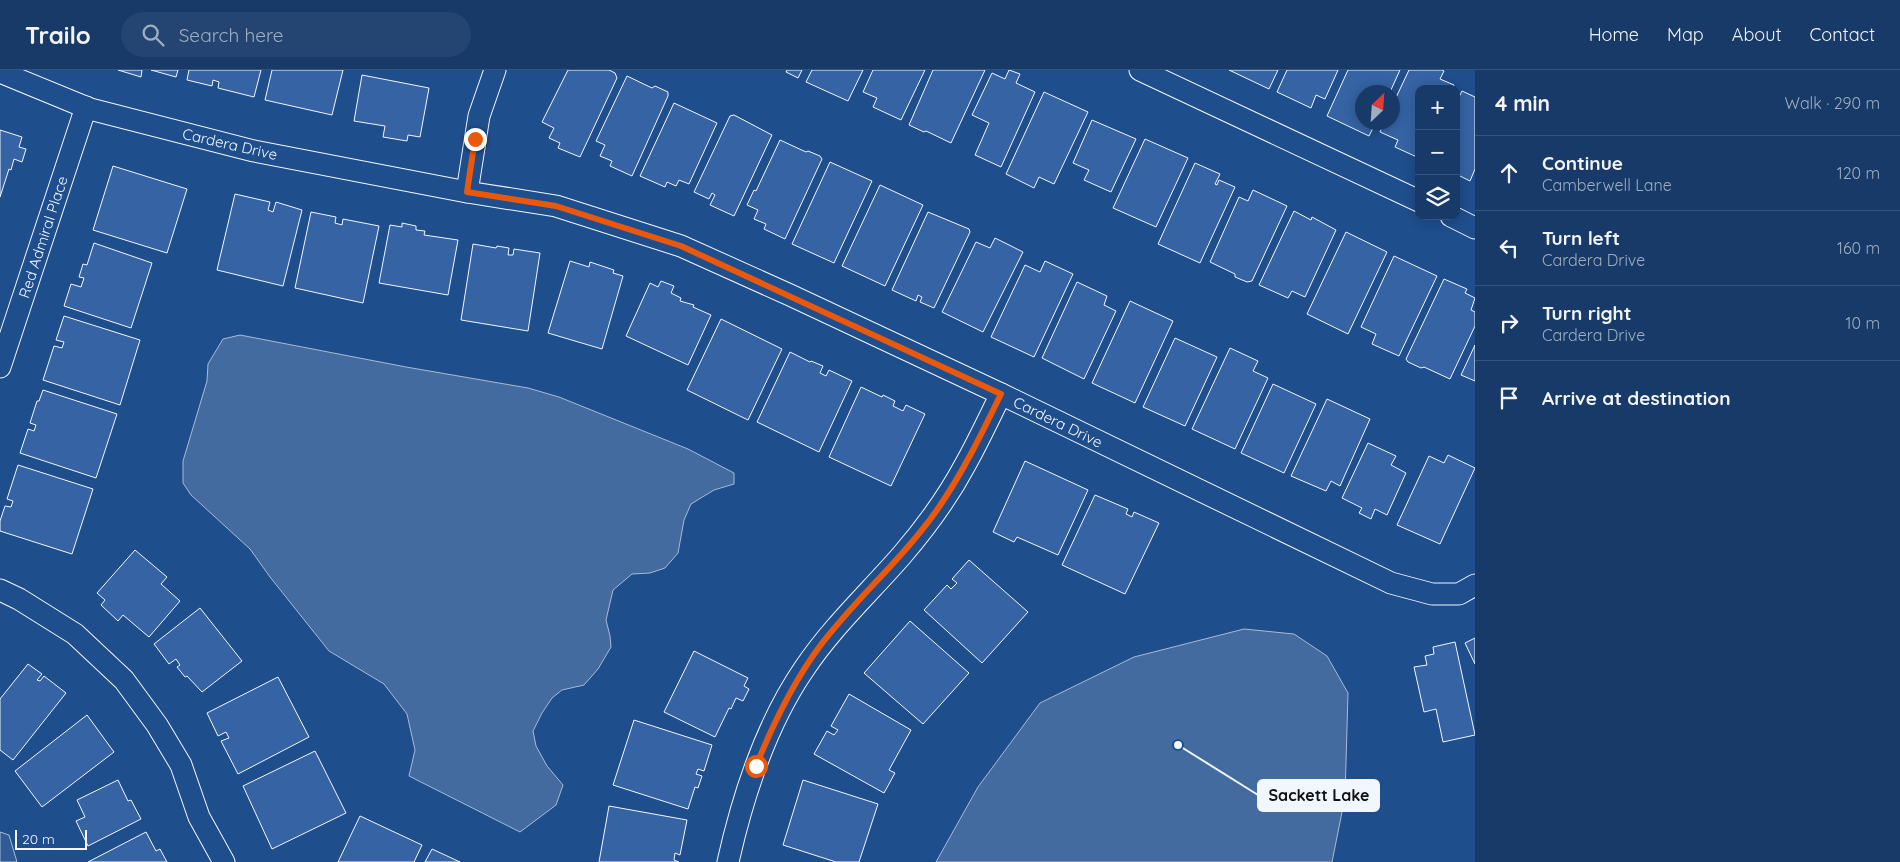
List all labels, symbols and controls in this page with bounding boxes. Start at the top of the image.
search box [121,12,471,57]
text: Trailo [25,20,91,50]
icon: search [139,21,167,49]
text: Search here [179,23,284,47]
text: Home [1589,23,1639,46]
text: Map [1667,23,1704,46]
text: About [1732,23,1782,46]
text: Contact [1810,23,1875,46]
north arrow [1355,85,1400,130]
map controls [1415,85,1460,220]
button: + [1415,85,1460,130]
text: 4 min [1495,90,1550,116]
text: Walk · 290 m [1785,93,1880,113]
street label: Cardera Drive [181,124,279,164]
route end [464,128,487,151]
button: − [1415,130,1460,175]
text: Continue [1542,151,1623,175]
icon: ahead [1495,159,1523,187]
text: 120 m [1837,163,1880,183]
street label: Red Admiral Place [14,174,72,300]
button: layers [1415,175,1460,220]
text: Camberwell Lane [1542,175,1672,195]
text: Turn left [1542,226,1620,250]
icon: left [1495,234,1523,262]
text: 160 m [1837,238,1880,258]
text: Cardera Drive [1542,250,1645,270]
text: Turn right [1542,301,1631,325]
icon: right [1495,309,1523,337]
text: 10 m [1846,313,1880,333]
text: Cardera Drive [1542,325,1645,345]
icon: arrive [1495,384,1523,412]
text: Arrive at destination [1542,386,1731,410]
street label: Cardera Drive [1010,392,1106,452]
route start [745,755,768,778]
callout: Sackett Lake [1258,780,1379,811]
text: Sackett Lake [1269,785,1369,805]
scale bar [15,827,88,850]
text: 20 m [22,830,55,848]

